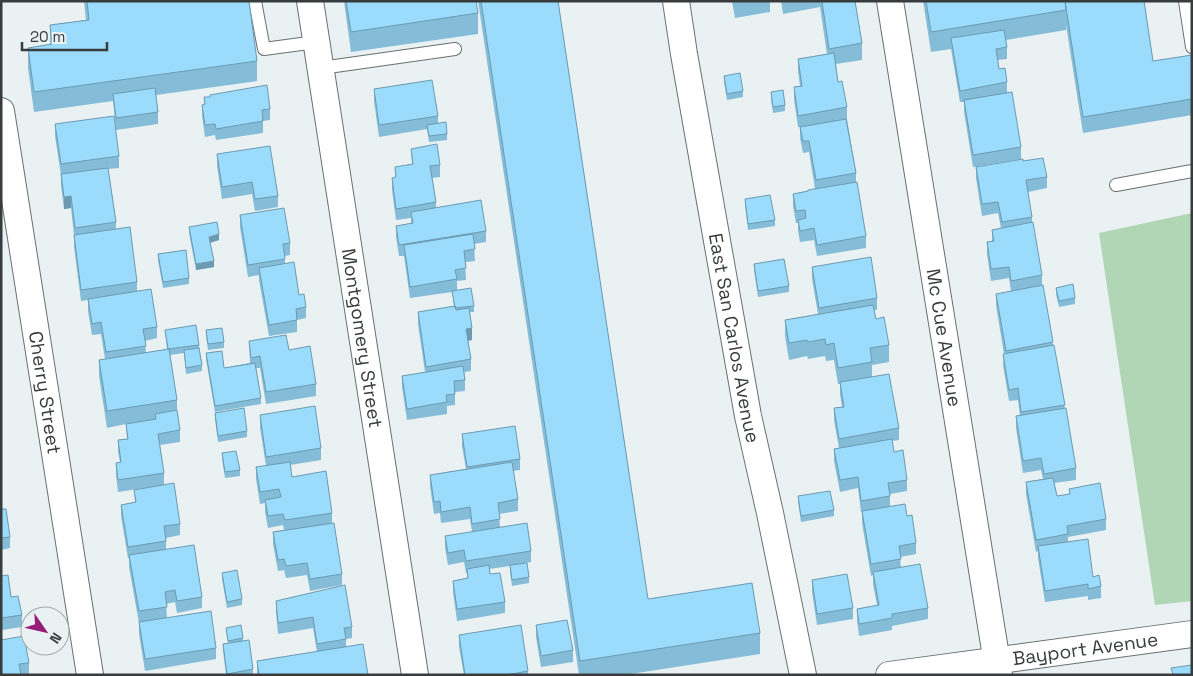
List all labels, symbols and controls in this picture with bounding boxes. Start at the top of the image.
scale bar [22,20,108,52]
text: 20 m [30,27,65,46]
street label: East San Carlos Avenue [703,231,766,445]
street label: Montgomery Street [336,246,389,429]
street label: Mc Cue Avenue [921,267,968,409]
street label: Cherry Street [23,329,67,456]
north arrow [20,606,70,656]
street label: Bayport Avenue [1011,626,1160,671]
text: N [46,629,66,647]

